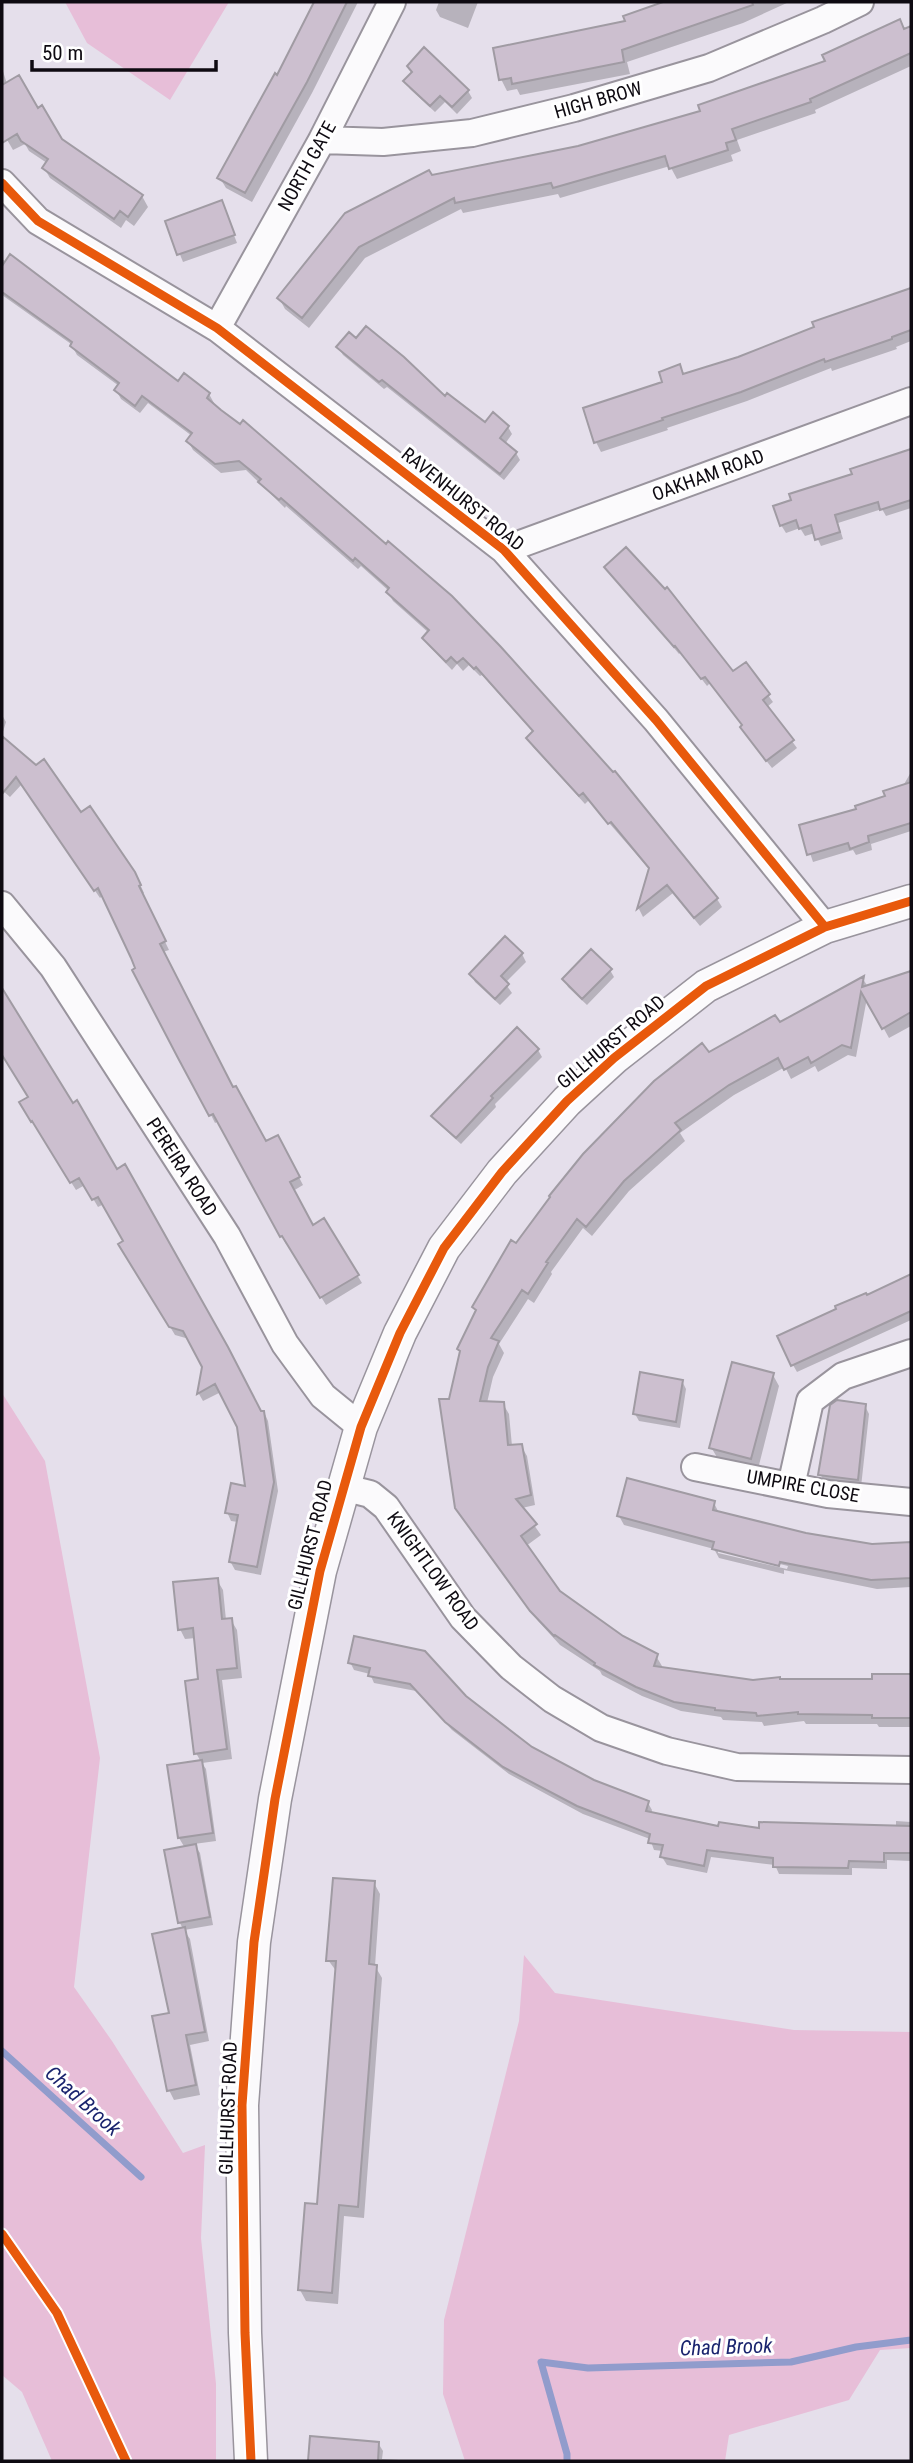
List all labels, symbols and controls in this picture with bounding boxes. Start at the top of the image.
scale bar [32,28,215,72]
text: 50 m [42,41,83,65]
street label: HIGH BROW [551,77,645,123]
street label: NORTH GATE [273,117,341,215]
street label: RAVENHURST ROAD [397,442,529,556]
street label: OAKHAM ROAD [649,444,767,506]
street label: GILLHURST ROAD [552,990,670,1094]
street label: PEREIRA ROAD [142,1113,222,1221]
street label: UMPIRE CLOSE [745,1465,861,1507]
street label: GILLHURST ROAD [283,1477,337,1613]
street label: KNIGHTLOW ROAD [382,1507,484,1635]
street label: GILLHURST ROAD [214,2041,242,2175]
water label: Chad Brook [40,2061,126,2142]
water label: Chad Brook [679,2333,774,2361]

